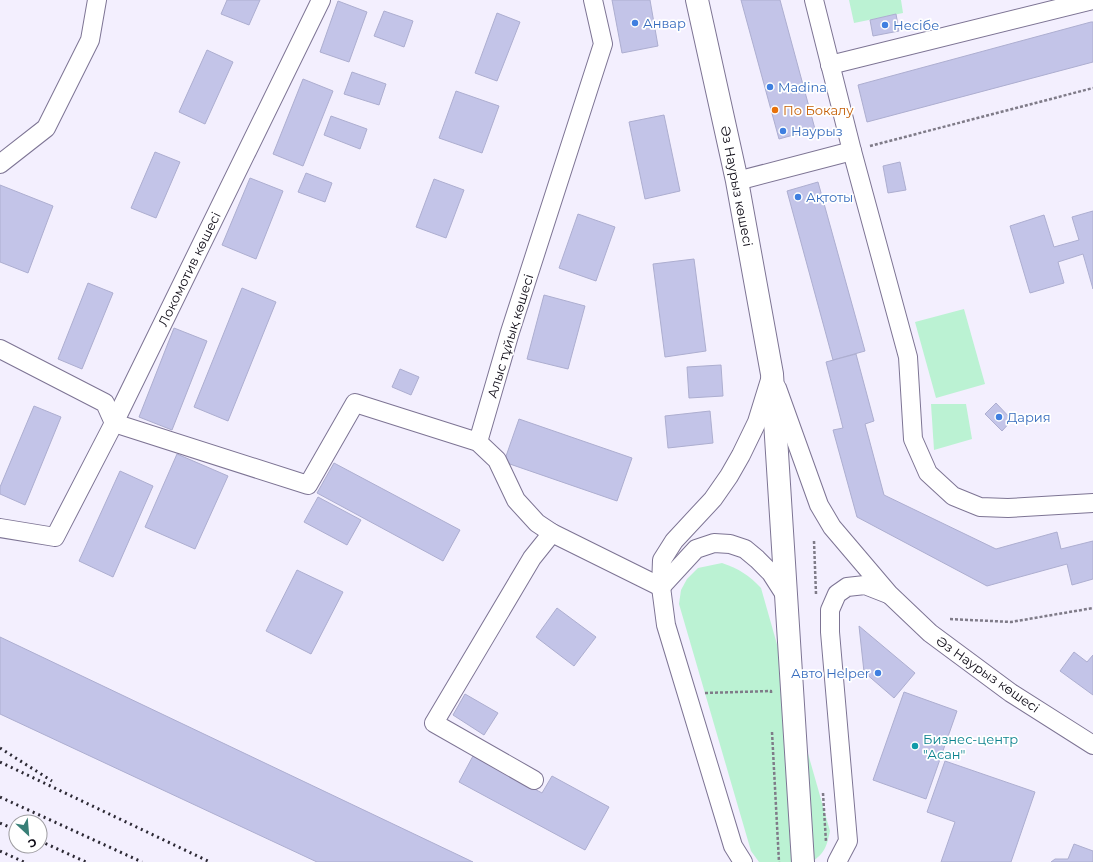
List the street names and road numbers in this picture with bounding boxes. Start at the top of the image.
street label: Әз Наурыз көшесі [717,124,757,248]
street label: Локомотив көшесі [154,209,224,329]
street label: Алыс тұйық көшесі [484,272,536,400]
street label: Әз Наурыз көшесі [933,632,1043,716]

